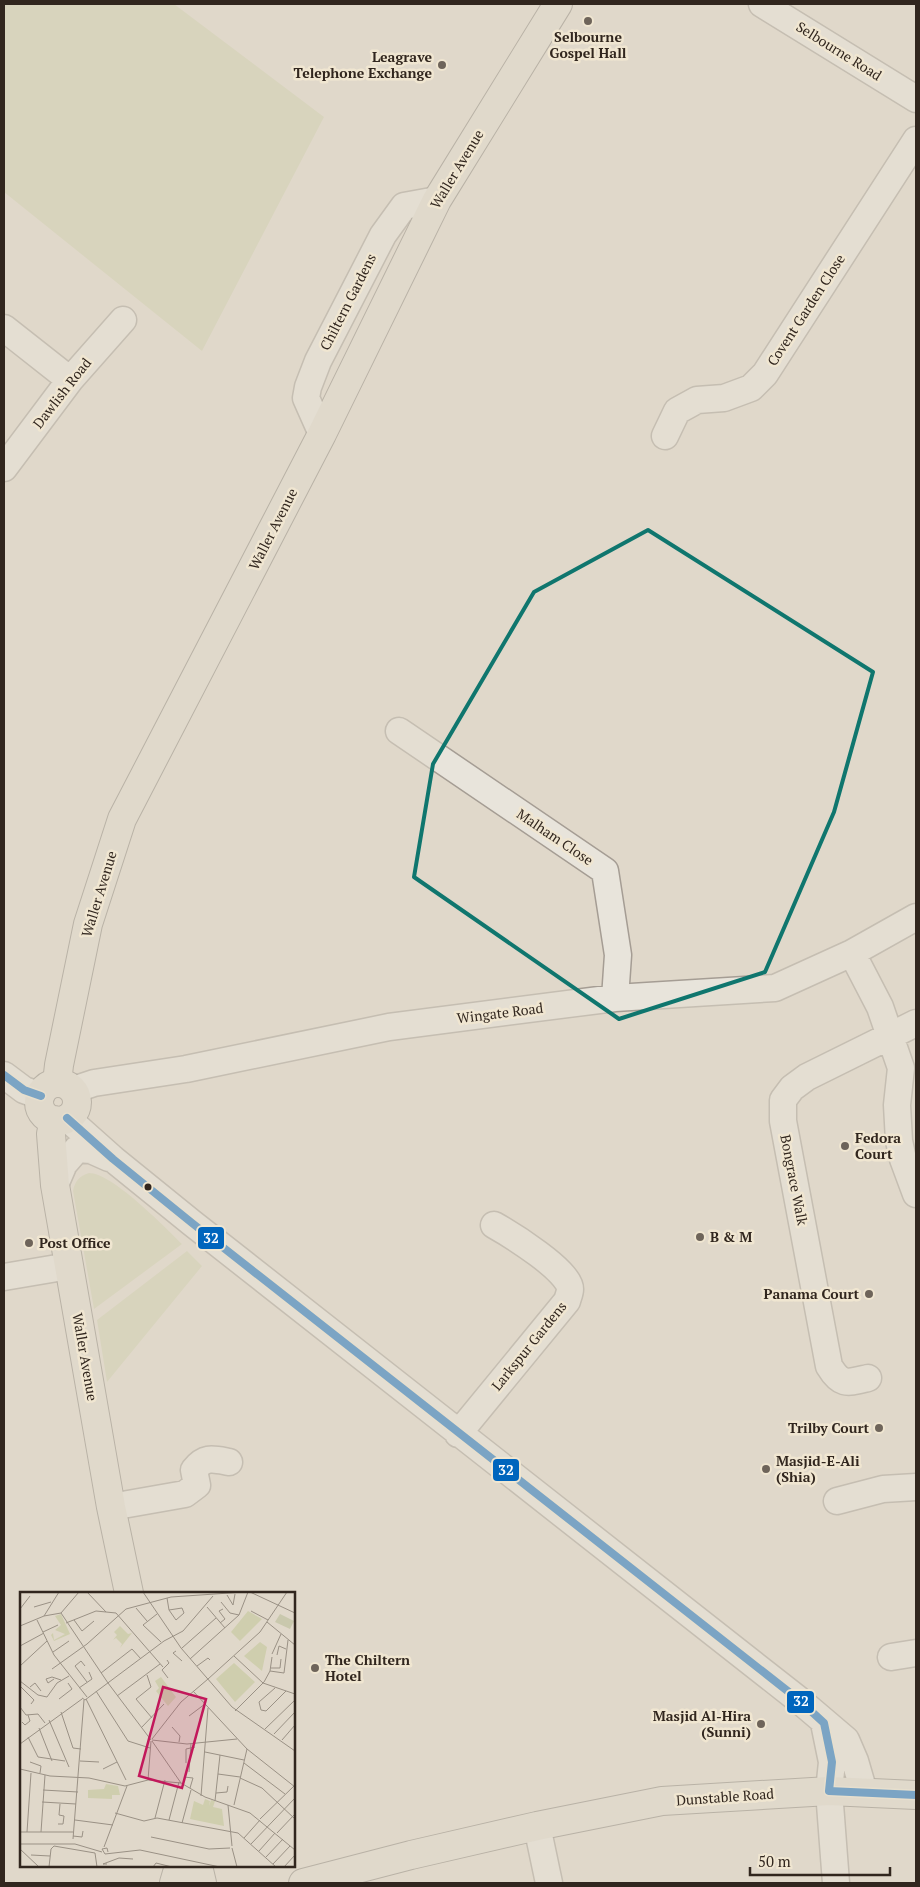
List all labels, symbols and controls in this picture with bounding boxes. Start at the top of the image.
marker: Selbourne Gospel Hall [582,15,594,27]
street label: Selbourne Road [793,17,886,85]
place label: Selbourne Gospel Hall [550,27,627,62]
place label: Leagrave Telephone Exchange [294,47,432,82]
marker: Leagrave Telephone Exchange [436,59,448,71]
street label: Waller Avenue [425,126,488,212]
street label: Chiltern Gardens [315,250,380,353]
street label: Covent Garden Close [762,250,849,369]
street label: Dawlish Road [28,353,95,432]
street label: Waller Avenue [244,485,301,573]
street label: Malham Close [513,804,597,869]
street label: Waller Avenue [76,848,121,939]
street label: Wingate Road [456,998,544,1027]
place label: Fedora Court [855,1128,901,1163]
street label: Bongrace Walk [776,1133,813,1228]
marker: Fedora Court [839,1140,851,1152]
unlabelled marker [143,1182,153,1192]
line badge: 32 [197,1226,225,1250]
place label: B & M [710,1227,752,1246]
text: 32 [203,1228,219,1247]
marker: B & M [694,1231,706,1243]
place label: Post Office [39,1233,111,1252]
marker: Post Office [23,1237,35,1249]
place label: Panama Court [764,1284,859,1303]
marker: Panama Court [863,1288,875,1300]
street label: Larkspur Gardens [487,1297,570,1394]
street label: Waller Avenue [68,1311,103,1402]
place label: Trilby Court [788,1418,869,1437]
marker: Trilby Court [873,1422,885,1434]
place label: Masjid-E-Ali (Shia) [776,1451,860,1486]
line badge: 32 [492,1458,520,1482]
text: 32 [498,1460,514,1479]
marker: Masjid-E-Ali (Shia) [760,1463,772,1475]
inset map [20,1592,295,1867]
place label: The Chiltern Hotel [325,1650,410,1685]
marker: The Chiltern Hotel [309,1662,321,1674]
line badge: 32 [786,1690,815,1714]
text: 32 [793,1691,809,1710]
place label: Masjid Al-Hira (Sunni) [653,1706,751,1741]
marker: Masjid Al-Hira (Sunni) [755,1718,767,1730]
street label: Dunstable Road [675,1784,775,1809]
scale bar [750,1844,890,1876]
text: 50 m [758,1851,791,1871]

